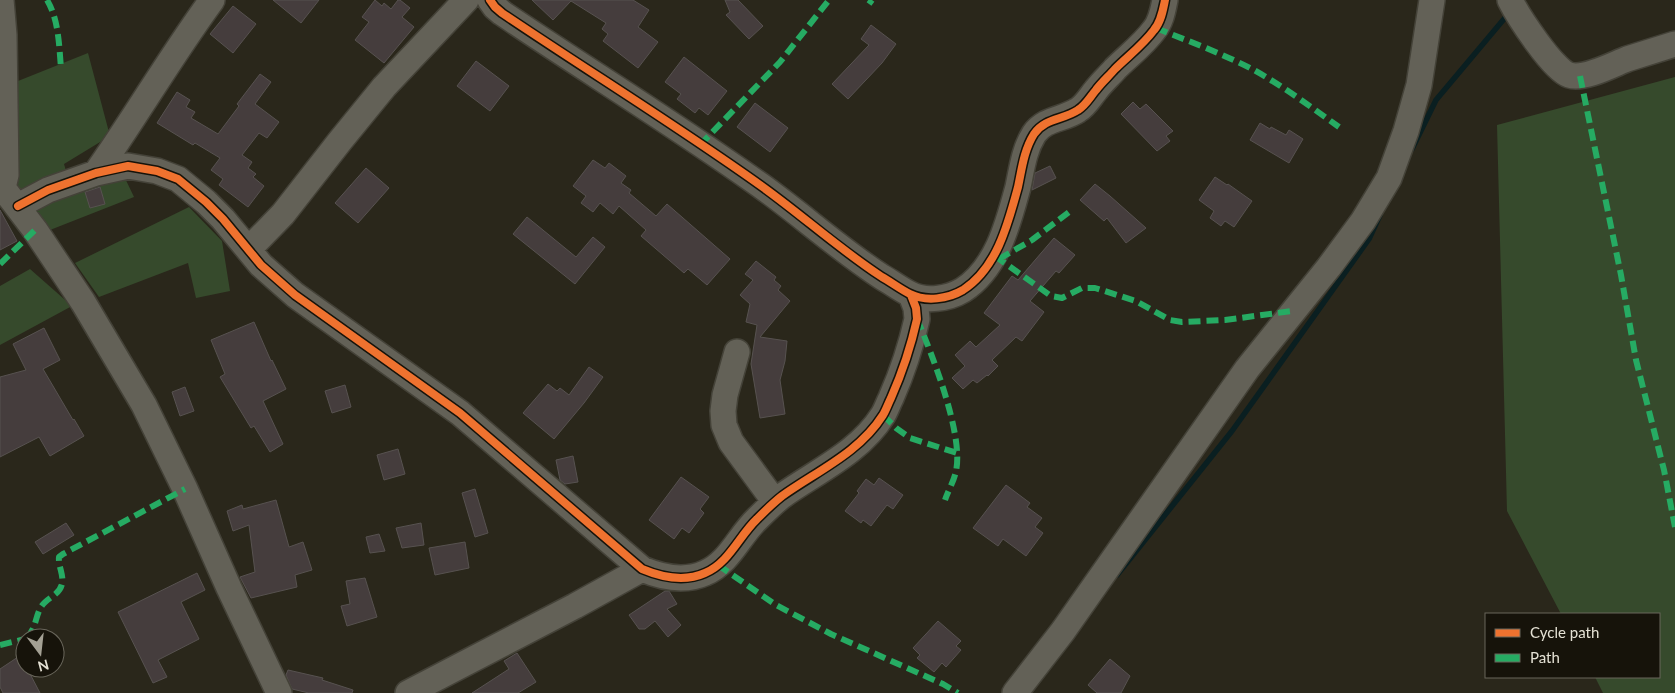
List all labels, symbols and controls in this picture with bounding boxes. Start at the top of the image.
legend [1485,613,1660,678]
text: Cycle path [1530,623,1599,641]
north arrow [15,628,65,678]
text: Path [1530,648,1560,666]
text: N [36,656,51,676]

